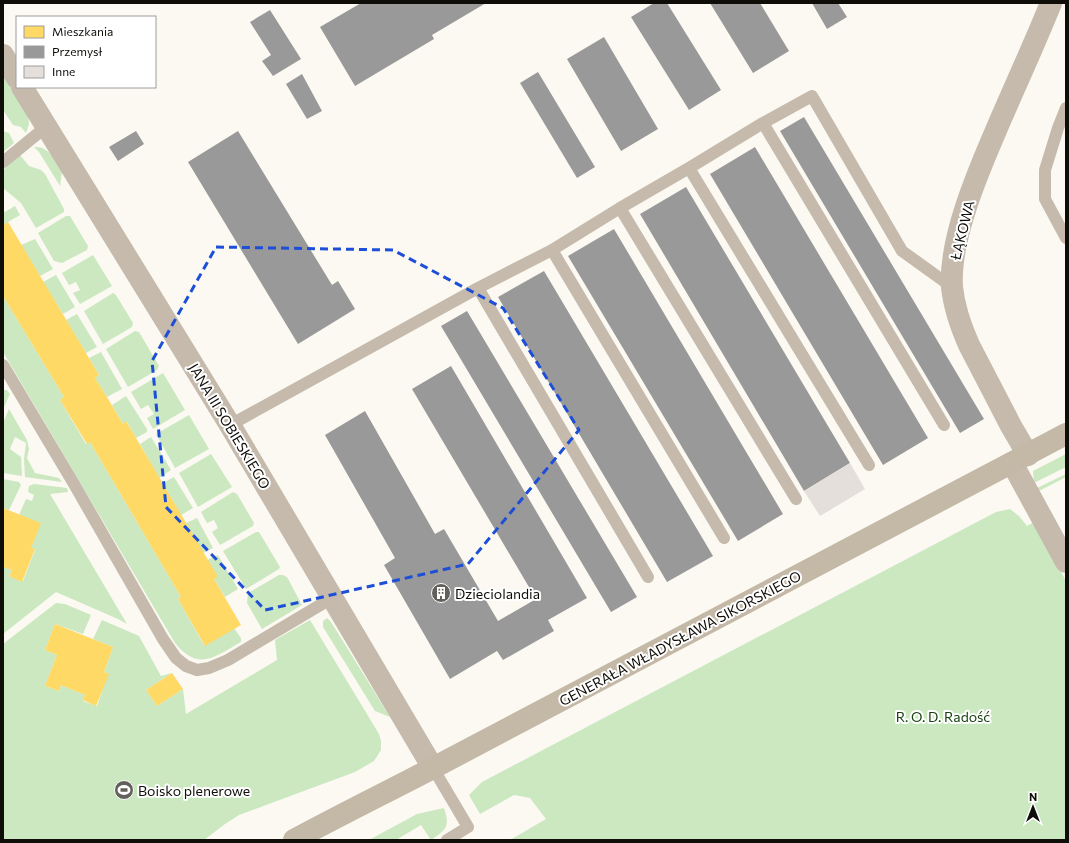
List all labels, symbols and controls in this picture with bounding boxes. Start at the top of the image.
legend [16,16,156,88]
text: Mieszkania [52,24,113,38]
text: Przemysł [52,44,103,58]
text: Inne [52,64,75,78]
street label: ŁĄKOWA [946,198,978,263]
street label: JANA III SOBIESKIEGO [186,360,274,492]
street label: GENERAŁA WŁADYSŁAWA SIKORSKIEGO [556,567,804,709]
building icon: Dzieciolandia [430,582,452,604]
place label: Dzieciolandia [455,585,540,602]
park label: R. O. D. Radość [896,708,990,725]
sports icon: Boisko plenerowe [113,779,135,801]
place label: Boisko plenerowe [138,782,250,799]
north arrow [1013,787,1053,827]
text: N [1029,790,1037,803]

